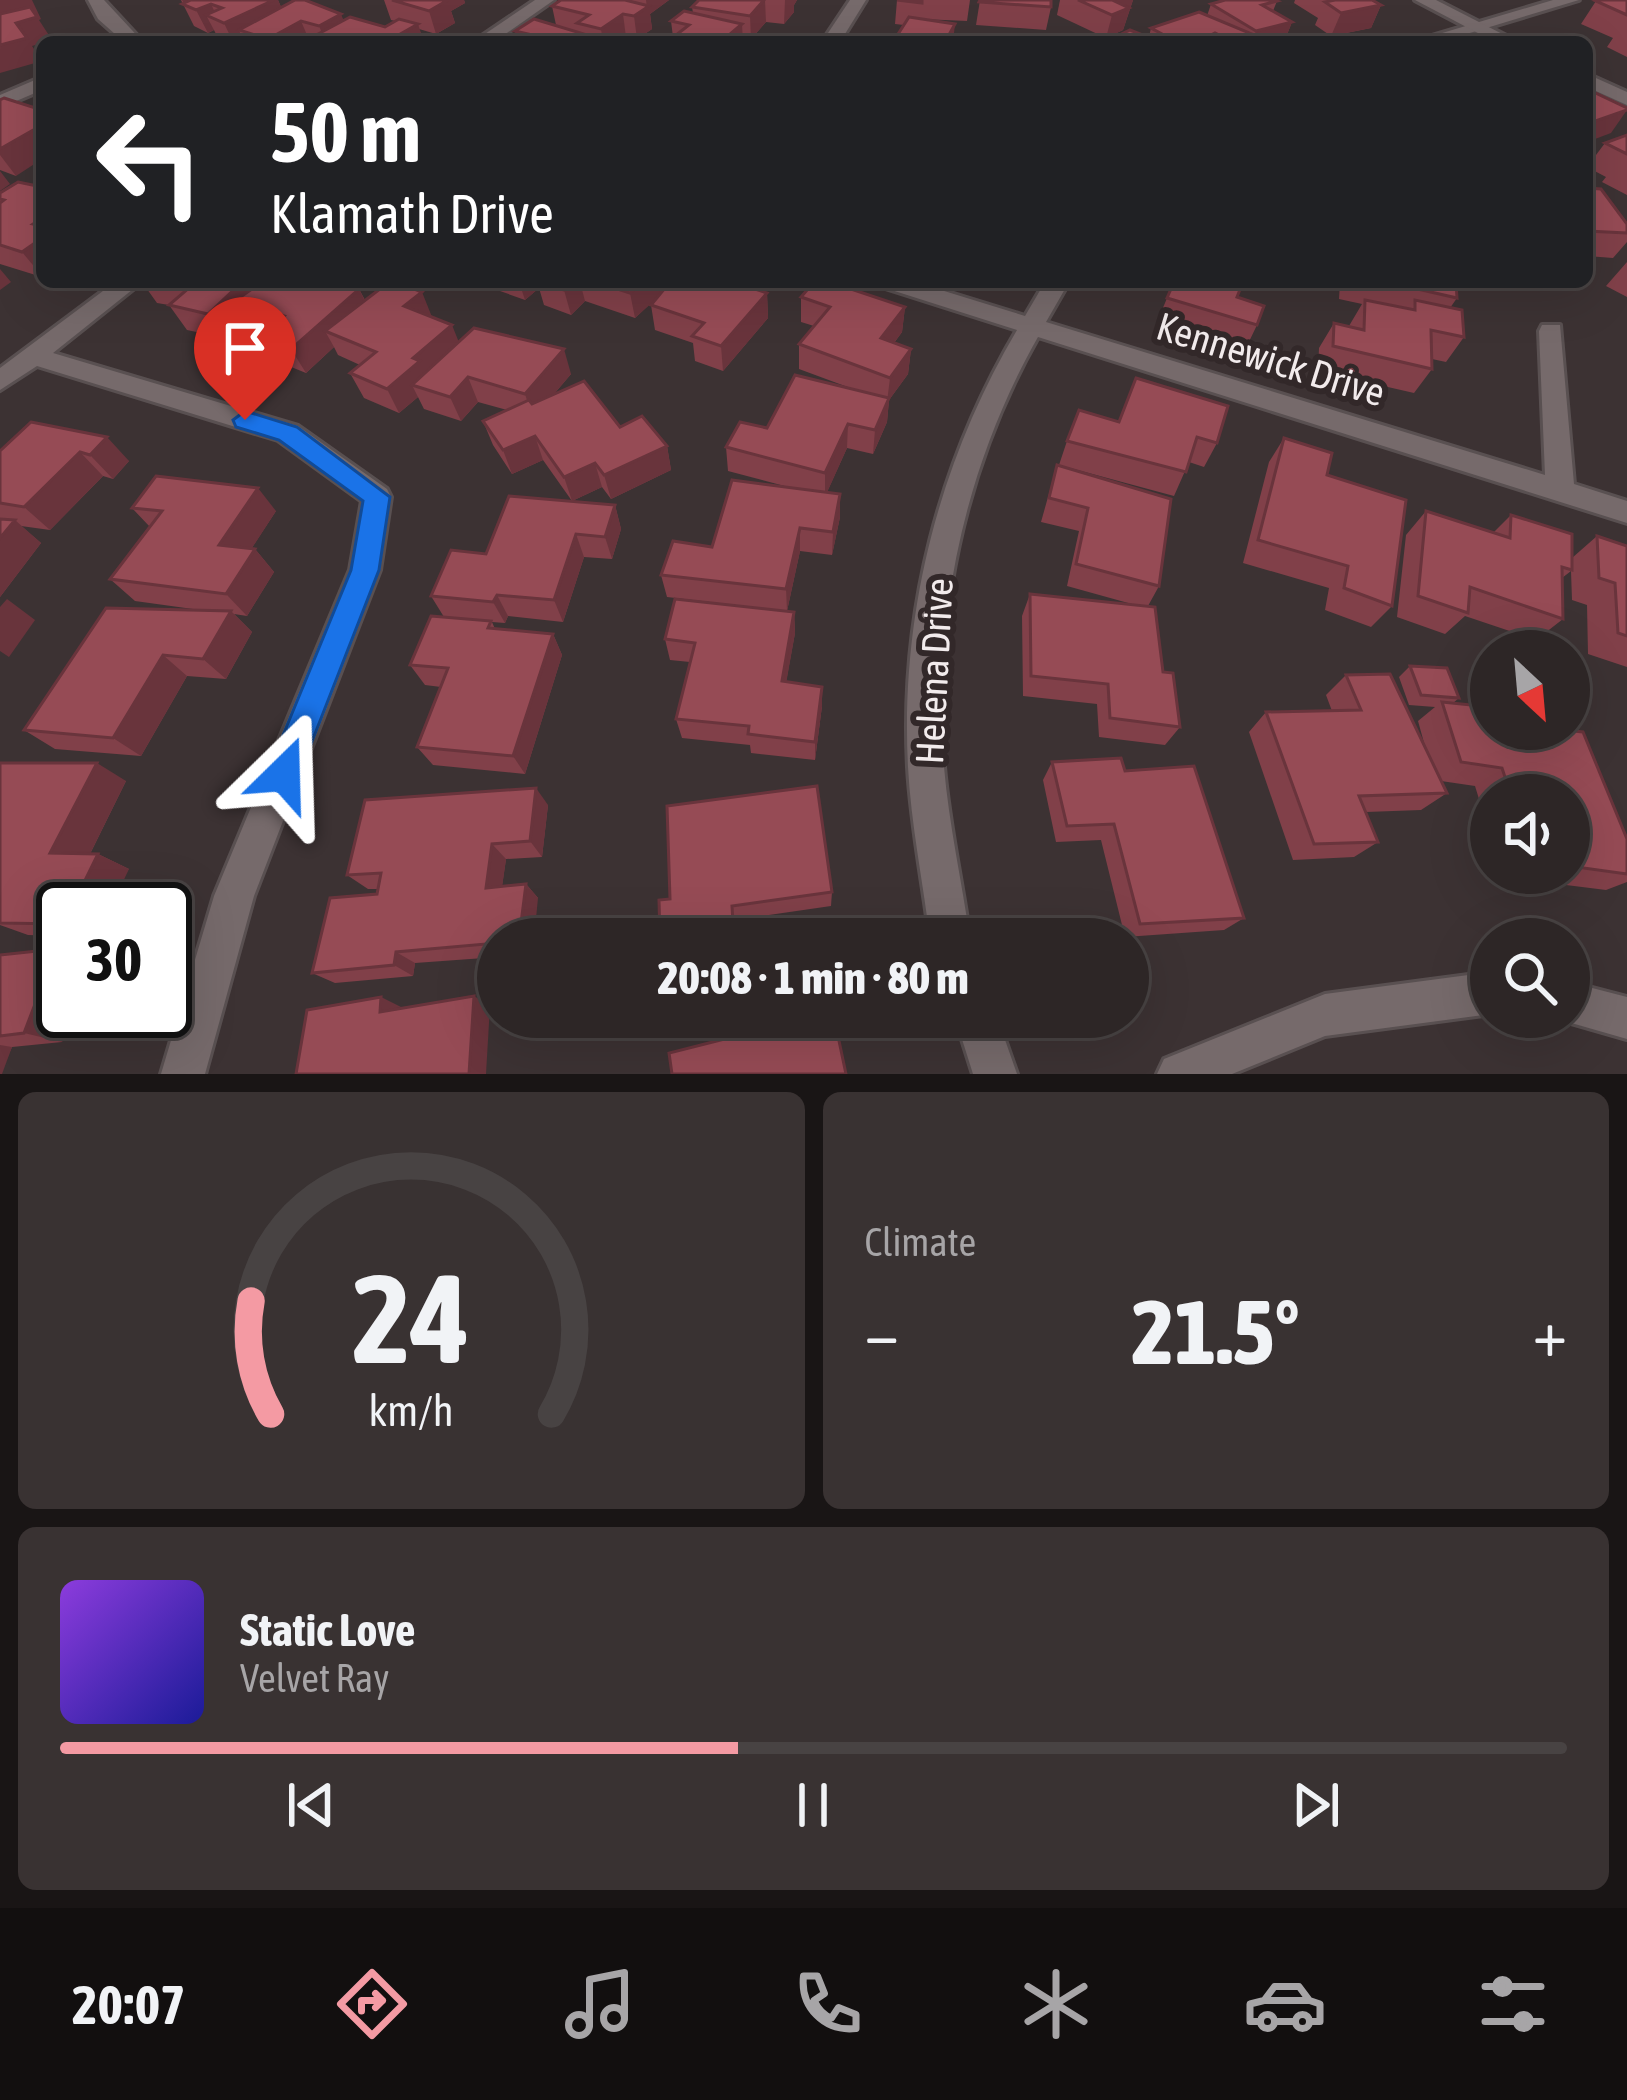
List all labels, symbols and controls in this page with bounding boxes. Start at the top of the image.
icon: left [72,84,228,240]
text: 50 m [270,84,421,180]
text: Klamath Drive [270,183,554,244]
pin [194,297,296,420]
street label: Kennewick Drive [1152,303,1390,415]
icon: arrive [212,315,278,381]
street label: Helena Drive [907,577,961,765]
north arrow [1470,630,1590,750]
map controls [1470,630,1590,1038]
position arrow [221,711,347,837]
button: sound [1470,774,1590,894]
speed limit sign: 30 [36,882,192,1038]
button: search [1470,918,1590,1038]
text: 20:08 · 1 min · 80 m [657,952,969,1004]
text: Climate [865,1220,976,1264]
text: 24 [353,1246,470,1389]
text: 21.5° [1132,1280,1300,1383]
text: − [865,1294,899,1370]
text: + [1533,1294,1567,1370]
text: km/h [369,1385,454,1434]
text: Static Love [240,1604,416,1656]
text: Velvet Ray [240,1656,389,1700]
icon: previous [278,1772,344,1838]
icon: pause [780,1772,846,1838]
icon: next [1283,1772,1349,1838]
icon: directions [330,1962,414,2046]
icon: music [558,1962,642,2046]
icon: phone [786,1962,870,2046]
icon: climate [1014,1962,1098,2046]
icon: car [1243,1962,1327,2046]
icon: filters [1471,1962,1555,2046]
text: 20:07 [72,1974,185,2035]

